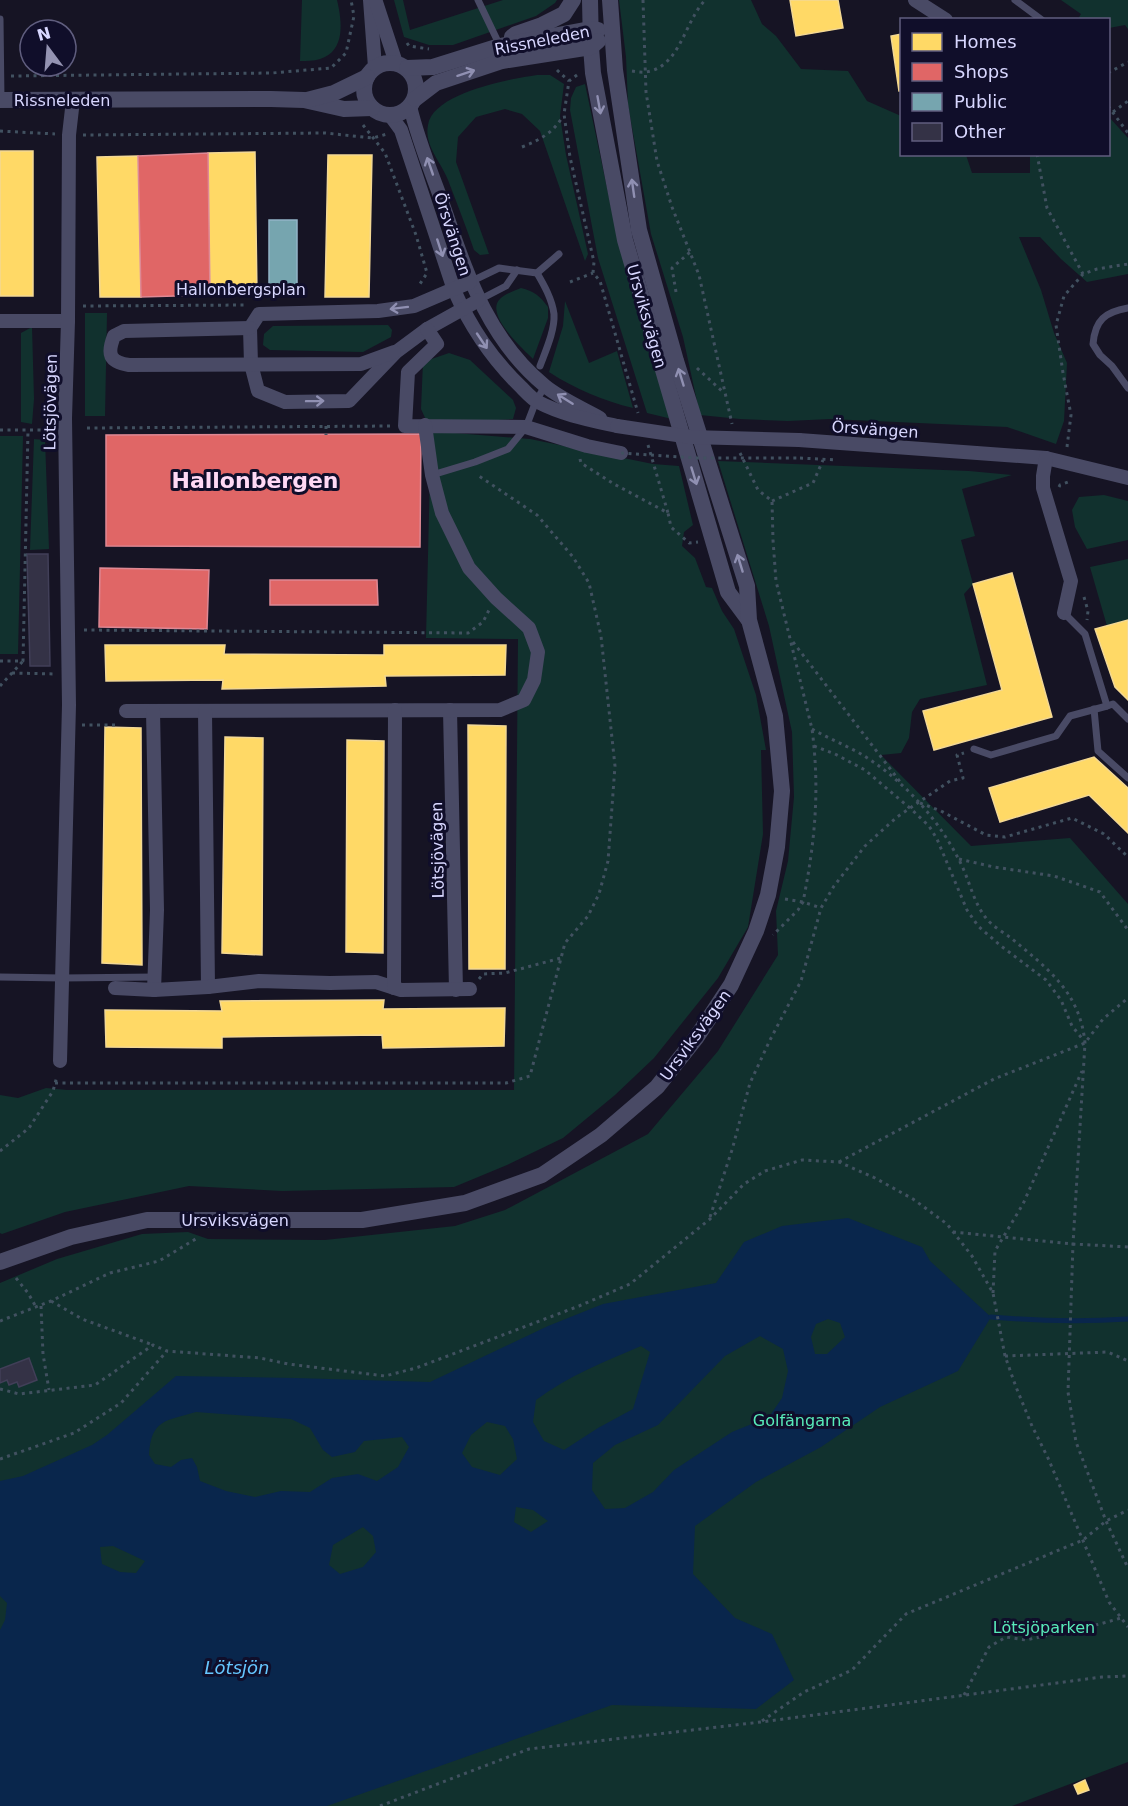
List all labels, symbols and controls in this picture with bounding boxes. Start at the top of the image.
north arrow [18,18,78,78]
legend [900,18,1110,156]
street label: Rissneleden [493,22,591,59]
text: N [35,23,53,45]
text: Homes [954,31,1017,52]
text: Shops [954,61,1009,82]
one-way arrow [456,67,475,78]
street label: Rissneleden [14,91,110,110]
text: Public [954,91,1007,112]
one-way arrow [594,94,605,114]
text: Other [954,121,1006,142]
one-way arrow [423,157,434,176]
one-way arrow [627,179,638,199]
street label: Örsvängen [430,190,475,278]
one-way arrow [435,238,446,257]
street label: Ursviksvägen [623,262,670,370]
street label: Hallonbergsplan [176,280,306,299]
one-way arrow [389,303,409,314]
one-way arrow [476,333,488,349]
street label: Lötsjövägen [40,354,61,451]
one-way arrow [675,368,686,387]
one-way arrow [557,392,574,405]
one-way arrow [304,396,324,407]
street label: Örsvängen [831,417,919,442]
one-way arrow [689,466,700,485]
district label: Hallonbergen [172,468,338,493]
one-way arrow [733,554,744,573]
street label: Lötsjövägen [427,801,448,898]
street label: Ursviksvägen [656,986,735,1084]
street label: Ursviksvägen [181,1211,289,1230]
park label: Golfängarna [753,1411,851,1430]
park label: Lötsjöparken [993,1618,1095,1637]
water label: Lötsjön [205,1657,269,1678]

